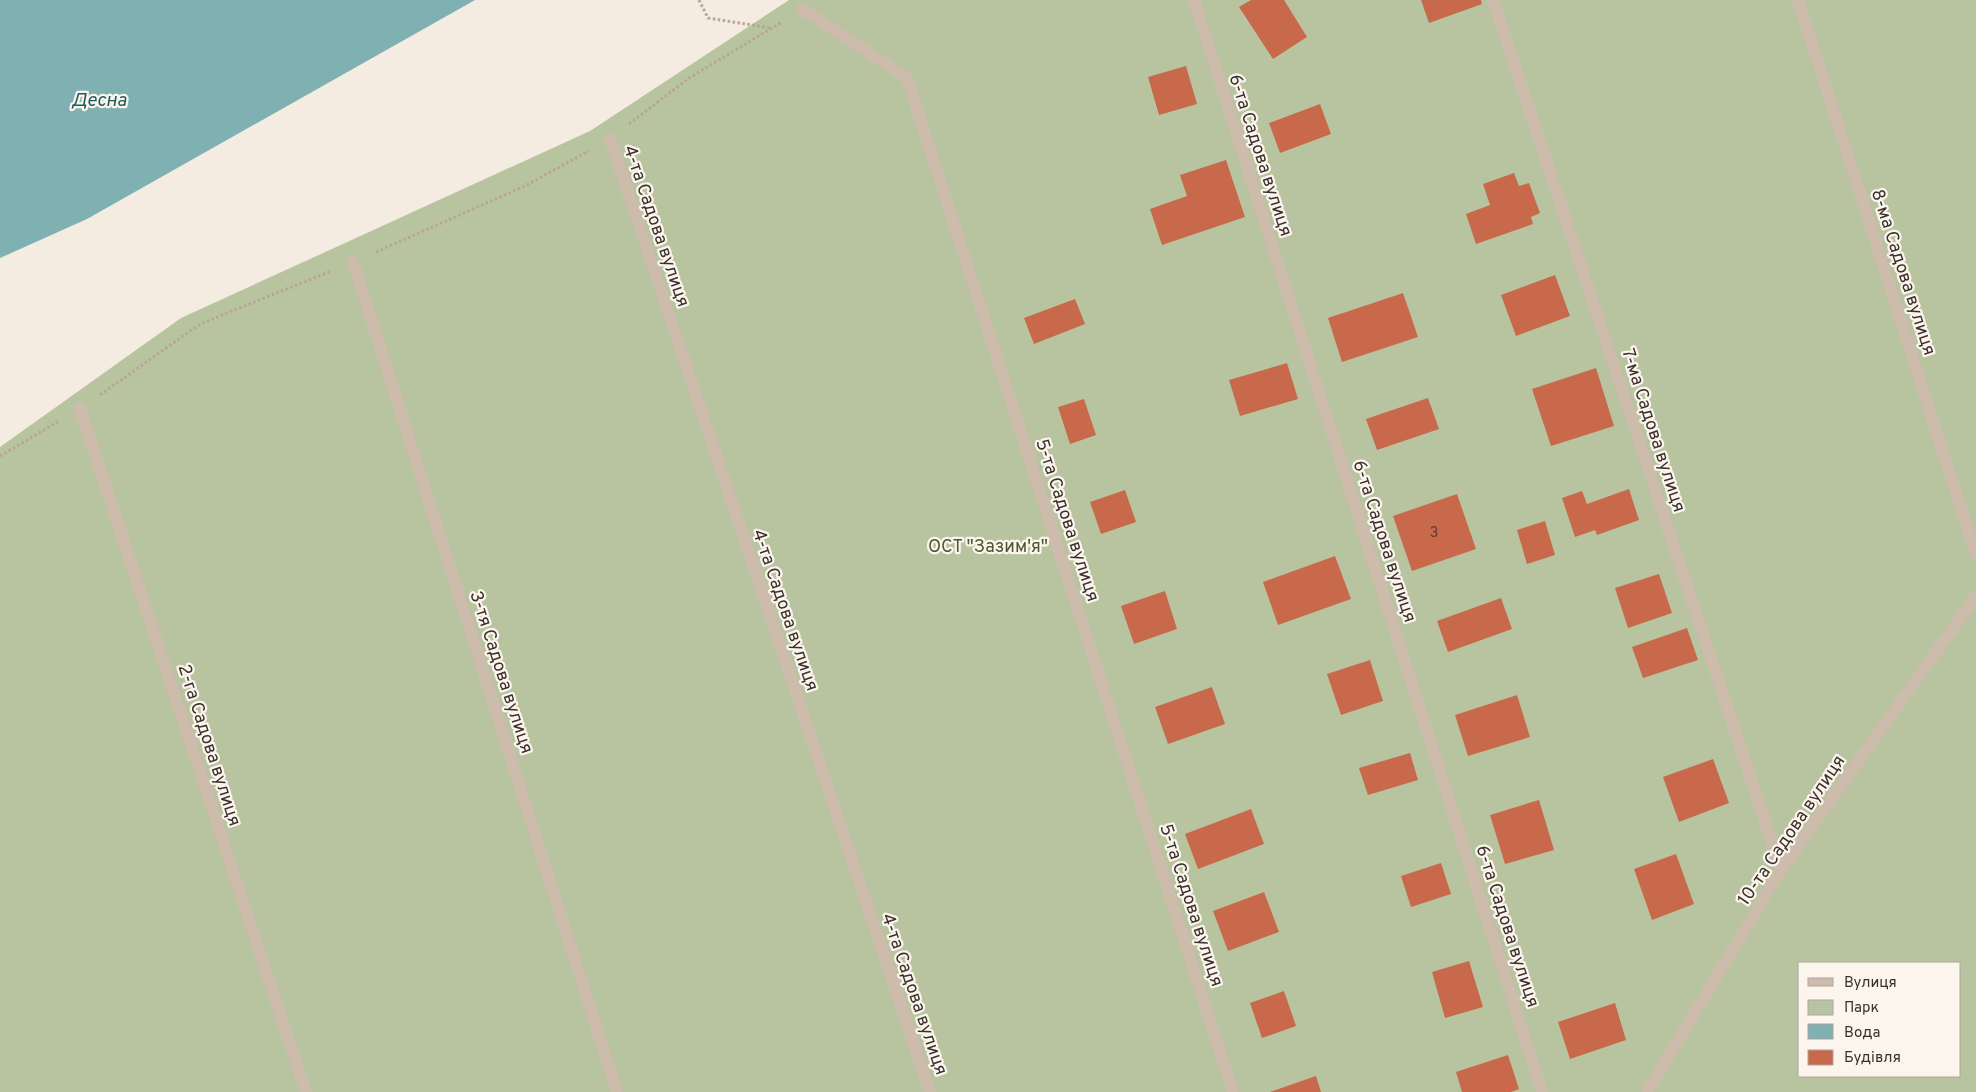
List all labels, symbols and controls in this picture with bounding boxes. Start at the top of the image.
street label: 6-та Садова вулиця [1223,72,1297,239]
water label: Десна [72,89,127,113]
street label: 4-та Садова вулиця [617,143,694,310]
street label: 8-ма Садова вулиця [1865,187,1940,358]
street label: 7-ма Садова вулиця [1615,346,1690,515]
street label: 5-та Садова вулиця [1029,436,1104,605]
street label: 6-та Садова вулиця [1347,458,1421,625]
house number: 3 [1429,524,1439,543]
street label: 4-та Садова вулиця [746,527,823,694]
park label: ОСТ "Зазим'я" [928,536,1048,559]
street label: 3-тя Садова вулиця [463,588,538,757]
street label: 2-га Садова вулиця [172,662,246,829]
street label: 10-та Садова вулиця [1733,751,1851,910]
street label: 5-та Садова вулиця [1153,821,1228,990]
street label: 6-та Садова вулиця [1470,843,1544,1010]
street label: 4-та Садова вулиця [875,911,952,1078]
legend [1798,962,1961,1077]
text: Вулиця [1844,974,1897,993]
text: Парк [1844,999,1879,1018]
text: Вода [1844,1024,1880,1043]
text: Будівля [1844,1049,1901,1068]

